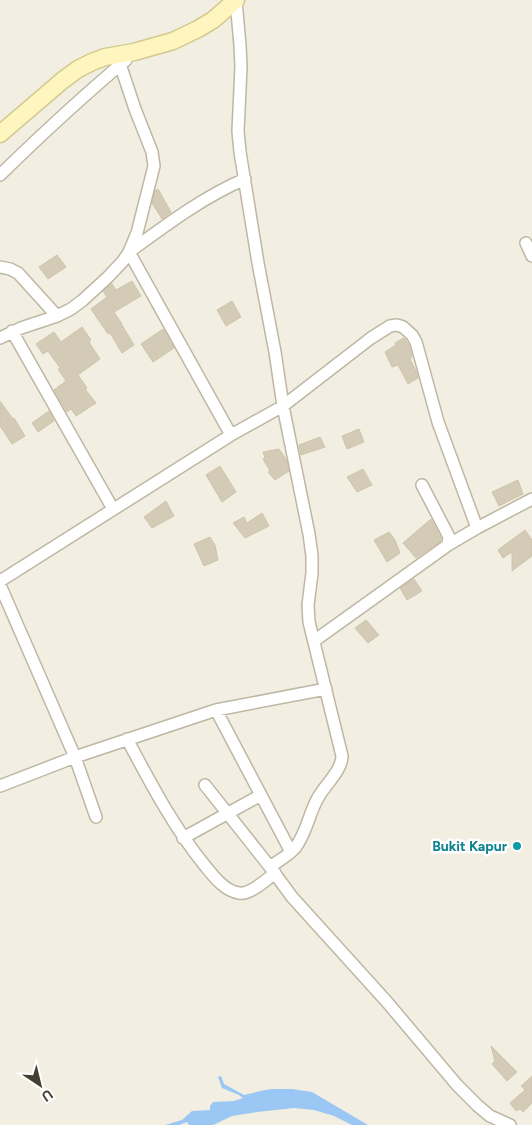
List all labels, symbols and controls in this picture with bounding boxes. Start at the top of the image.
place label: Bukit Kapur [432,838,508,855]
marker: Bukit Kapur [511,840,523,852]
north arrow [15,1060,65,1110]
text: U [38,1085,56,1105]

